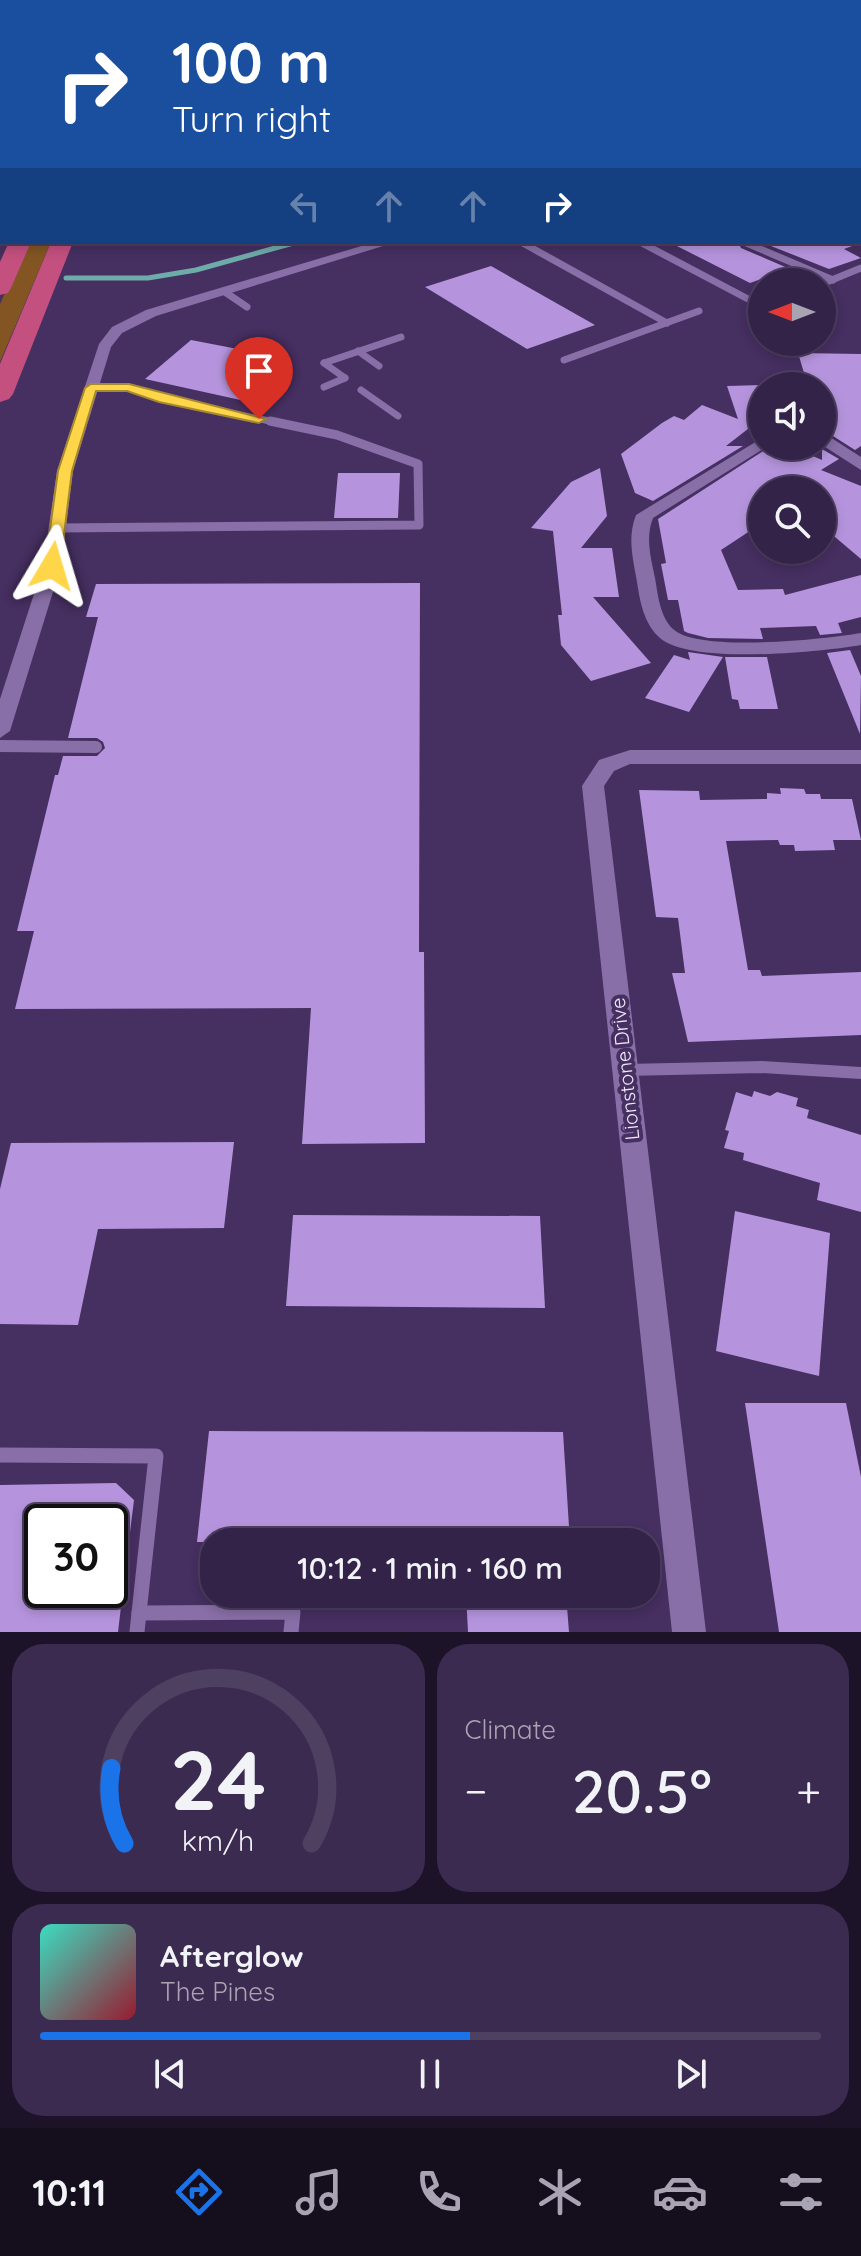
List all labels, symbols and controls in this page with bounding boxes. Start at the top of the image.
text: 100 m [172,27,330,97]
icon: right [40,32,144,136]
text: Turn right [172,96,331,141]
icon: left [283,184,327,228]
icon: ahead [367,184,411,228]
icon: ahead [451,184,495,228]
icon: right [535,184,579,228]
north arrow [748,268,836,356]
map controls [748,268,836,564]
pin [225,337,293,419]
icon: arrive [237,349,281,393]
button: sound [748,372,836,460]
button: search [748,476,836,564]
position arrow [10,524,94,608]
street label: Lionstone Drive [605,997,644,1142]
speed limit sign: 30 [24,1504,128,1608]
text: 10:12 · 1 min · 160 m [297,1549,563,1587]
text: Climate [465,1713,556,1746]
text: 24 [170,1727,266,1831]
text: 20.5° [572,1753,712,1828]
text: − [465,1763,487,1818]
text: + [796,1763,821,1818]
text: km/h [182,1822,255,1858]
text: Afterglow [160,1937,303,1975]
text: The Pines [160,1975,275,2008]
icon: previous [148,2052,192,2096]
icon: pause [408,2052,452,2096]
icon: next [669,2052,713,2096]
icon: directions [171,2164,227,2220]
icon: music [291,2164,347,2220]
icon: phone [411,2164,467,2220]
icon: climate [532,2164,588,2220]
icon: car [652,2164,708,2220]
icon: filters [773,2164,829,2220]
text: 10:11 [32,2170,106,2215]

